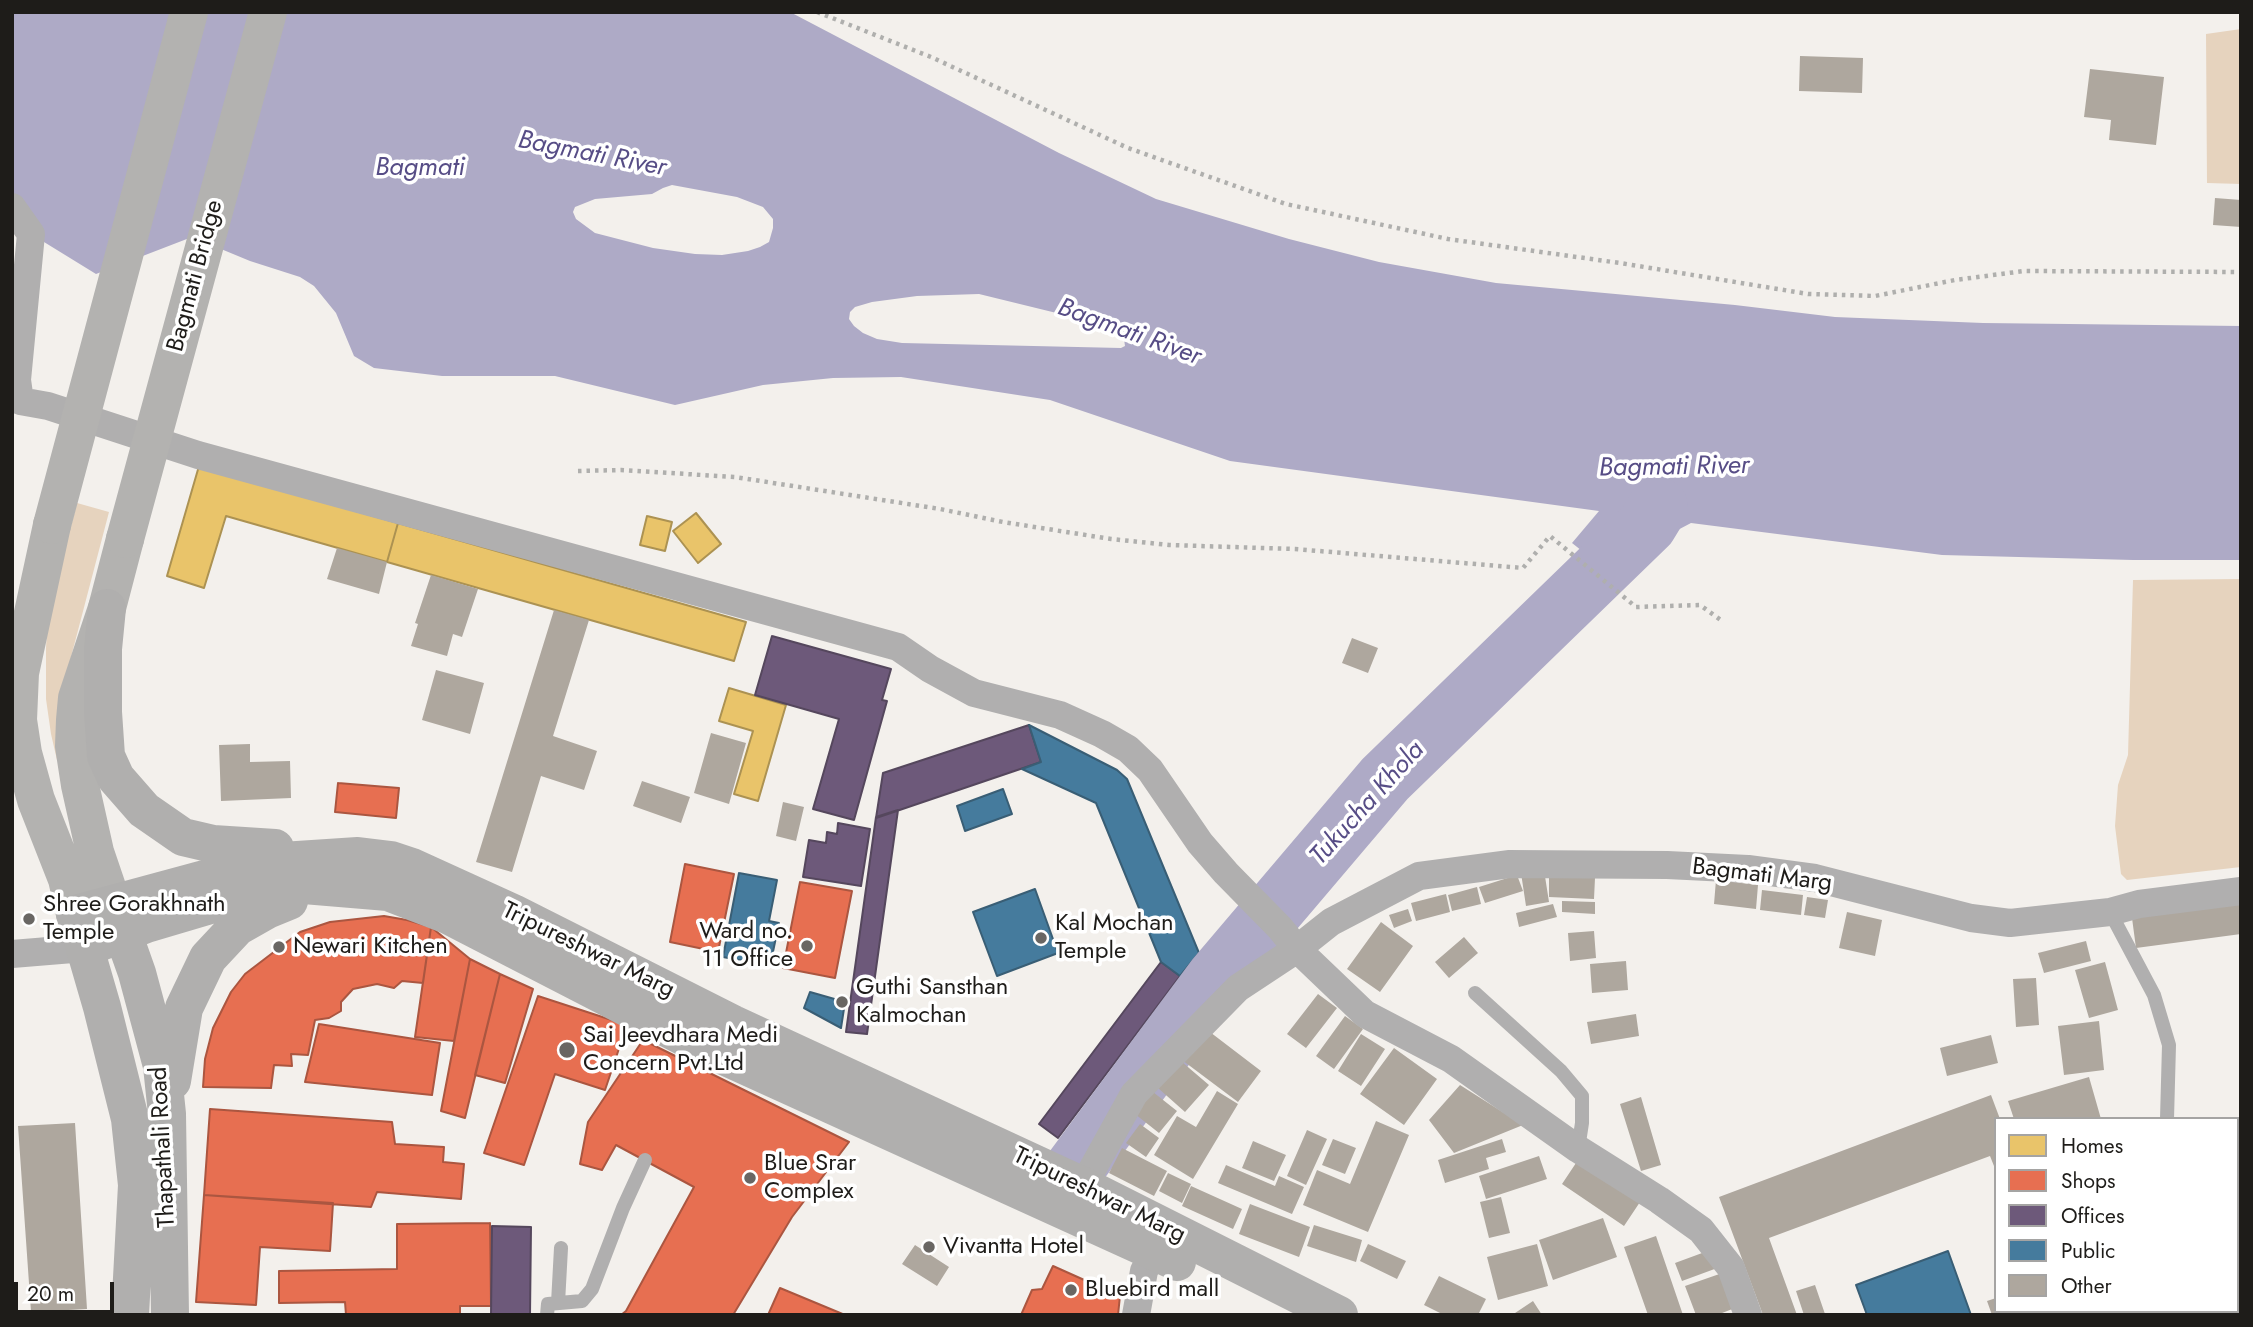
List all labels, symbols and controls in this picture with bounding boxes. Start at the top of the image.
water label: Bagmati River [515,125,669,185]
water label: Bagmati [375,153,465,185]
street label: Bagmati Bridge [162,197,230,355]
water label: Bagmati River [1053,293,1205,373]
water label: Bagmati River [1599,451,1749,485]
water label: Tukucha Khola [1304,736,1432,872]
street label: Bagmati Marg [1690,853,1834,899]
place label: Shree Gorakhnath Temple [43,891,226,947]
street label: Tripureshwar Marg [497,897,679,1005]
place label: Kal Mochan Temple [1055,910,1174,966]
marker: Shree Gorakhnath Temple [21,911,37,927]
place label: Ward no. 11 Office [699,918,793,974]
marker: Kal Mochan Temple [1033,930,1049,946]
place label: Newari Kitchen [293,933,448,961]
marker: Ward no. 11 Office [799,938,815,954]
marker: Newari Kitchen [271,939,287,955]
place label: Guthi Sansthan Kalmochan [856,974,1008,1030]
marker: Guthi Sansthan Kalmochan [834,994,850,1010]
place label: Sai Jeevdhara Medi Concern Pvt.Ltd [583,1022,778,1078]
marker: Sai Jeevdhara Medi Concern Pvt.Ltd [557,1040,577,1060]
street label: Thapathali Road [145,1066,183,1228]
legend [1994,1117,2239,1313]
text: Homes [2061,1131,2123,1161]
street label: Tripureshwar Marg [1008,1142,1190,1250]
place label: Blue Srar Complex [764,1150,856,1206]
text: Shops [2061,1166,2115,1196]
marker: Blue Srar Complex [742,1170,758,1186]
text: Offices [2061,1201,2124,1231]
place label: Vivantta Hotel [943,1233,1084,1261]
text: Public [2061,1236,2115,1266]
marker: Vivantta Hotel [921,1239,937,1255]
scale bar [18,1268,117,1312]
text: Other [2061,1271,2112,1301]
place label: Bluebird mall [1085,1276,1219,1304]
text: 20 m [27,1279,74,1309]
marker: Bluebird mall [1063,1282,1079,1298]

